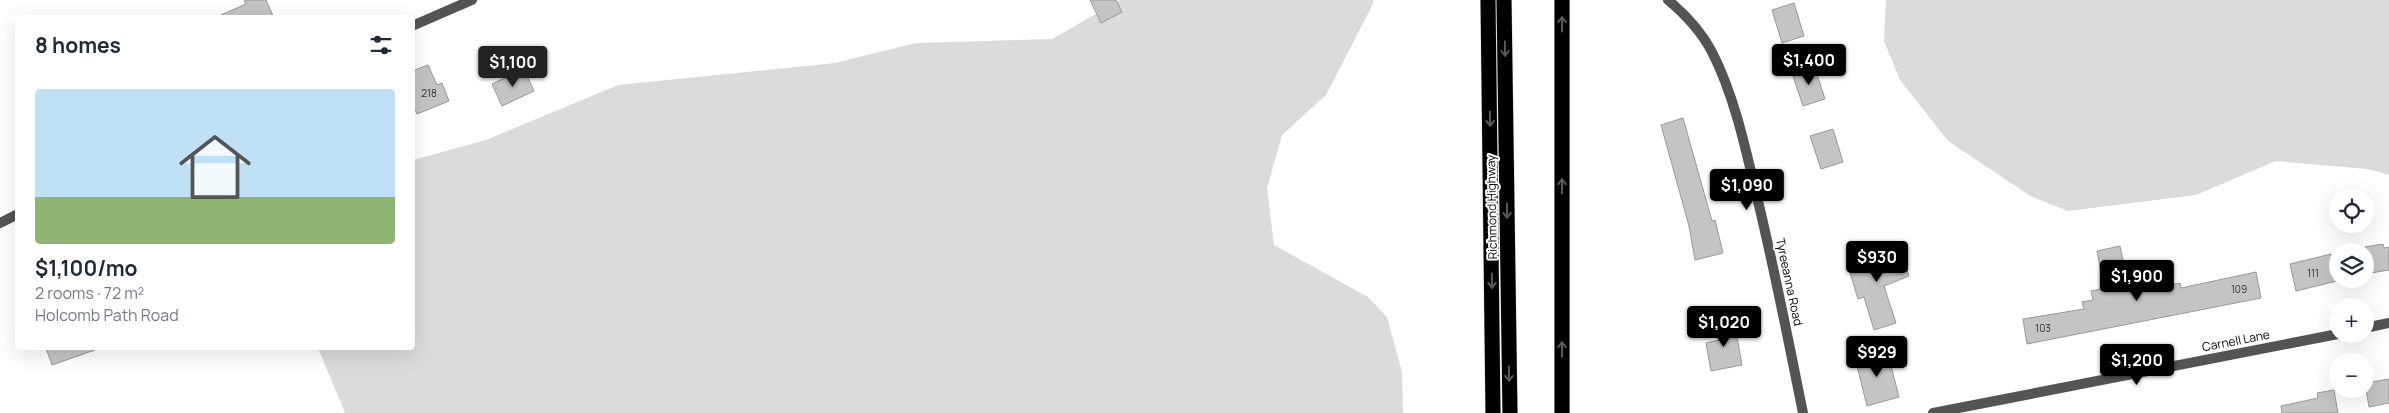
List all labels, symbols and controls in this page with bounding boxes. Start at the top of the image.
one-way arrow [1557,16,1567,32]
text: 8 homes [35,31,121,59]
icon: filters [367,31,395,59]
one-way arrow [1500,40,1509,56]
pin: $1,400 [1768,44,1850,86]
pin: $1,100 [472,46,554,88]
text: $1,400 [1783,49,1835,71]
text: $1,100 [489,51,537,73]
house number: 218 [421,86,437,100]
one-way arrow [1485,110,1495,126]
icon: home [170,122,260,212]
street label: Richmond Highway [1482,154,1501,260]
pin: $1,090 [1706,168,1788,211]
text: $1,090 [1721,174,1773,196]
one-way arrow [1557,179,1567,195]
map controls [2329,188,2374,398]
button: locate [2329,188,2374,233]
one-way arrow [1502,202,1512,219]
street label: Tyreeanna Road [1772,237,1807,327]
pin: $930 [1847,240,1907,283]
button: layers [2329,243,2374,288]
text: $930 [1857,246,1897,268]
text: $1,100/mo [35,254,137,282]
pin: $1,900 [2096,260,2178,302]
text: $1,900 [2111,265,2163,287]
house number: 111 [2307,266,2319,280]
one-way arrow [1487,272,1497,289]
text: 2 rooms · 72 m² [35,282,144,304]
house number: 109 [2231,282,2247,296]
button: + [2329,298,2374,343]
text: Holcomb Path Road [35,304,179,326]
pin: $1,020 [1683,306,1765,348]
text: $1,020 [1698,311,1750,333]
house number: 103 [2035,321,2051,335]
street label: Carnell Lane [2201,326,2271,355]
pin: $929 [1847,336,1907,378]
one-way arrow [1557,341,1567,358]
text: $929 [1857,341,1897,363]
pin: $1,200 [2096,344,2178,386]
text: $1,200 [2111,349,2163,371]
button: − [2329,353,2374,398]
one-way arrow [1504,365,1514,381]

